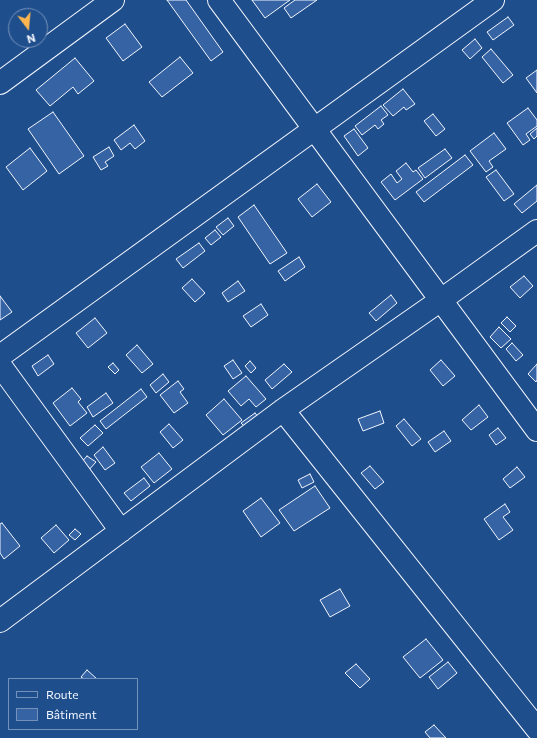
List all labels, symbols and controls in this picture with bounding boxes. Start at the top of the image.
north arrow [8,8,48,48]
text: N [25,32,37,46]
legend [8,678,138,730]
text: Route [46,687,79,701]
text: Bâtiment [46,707,97,721]

